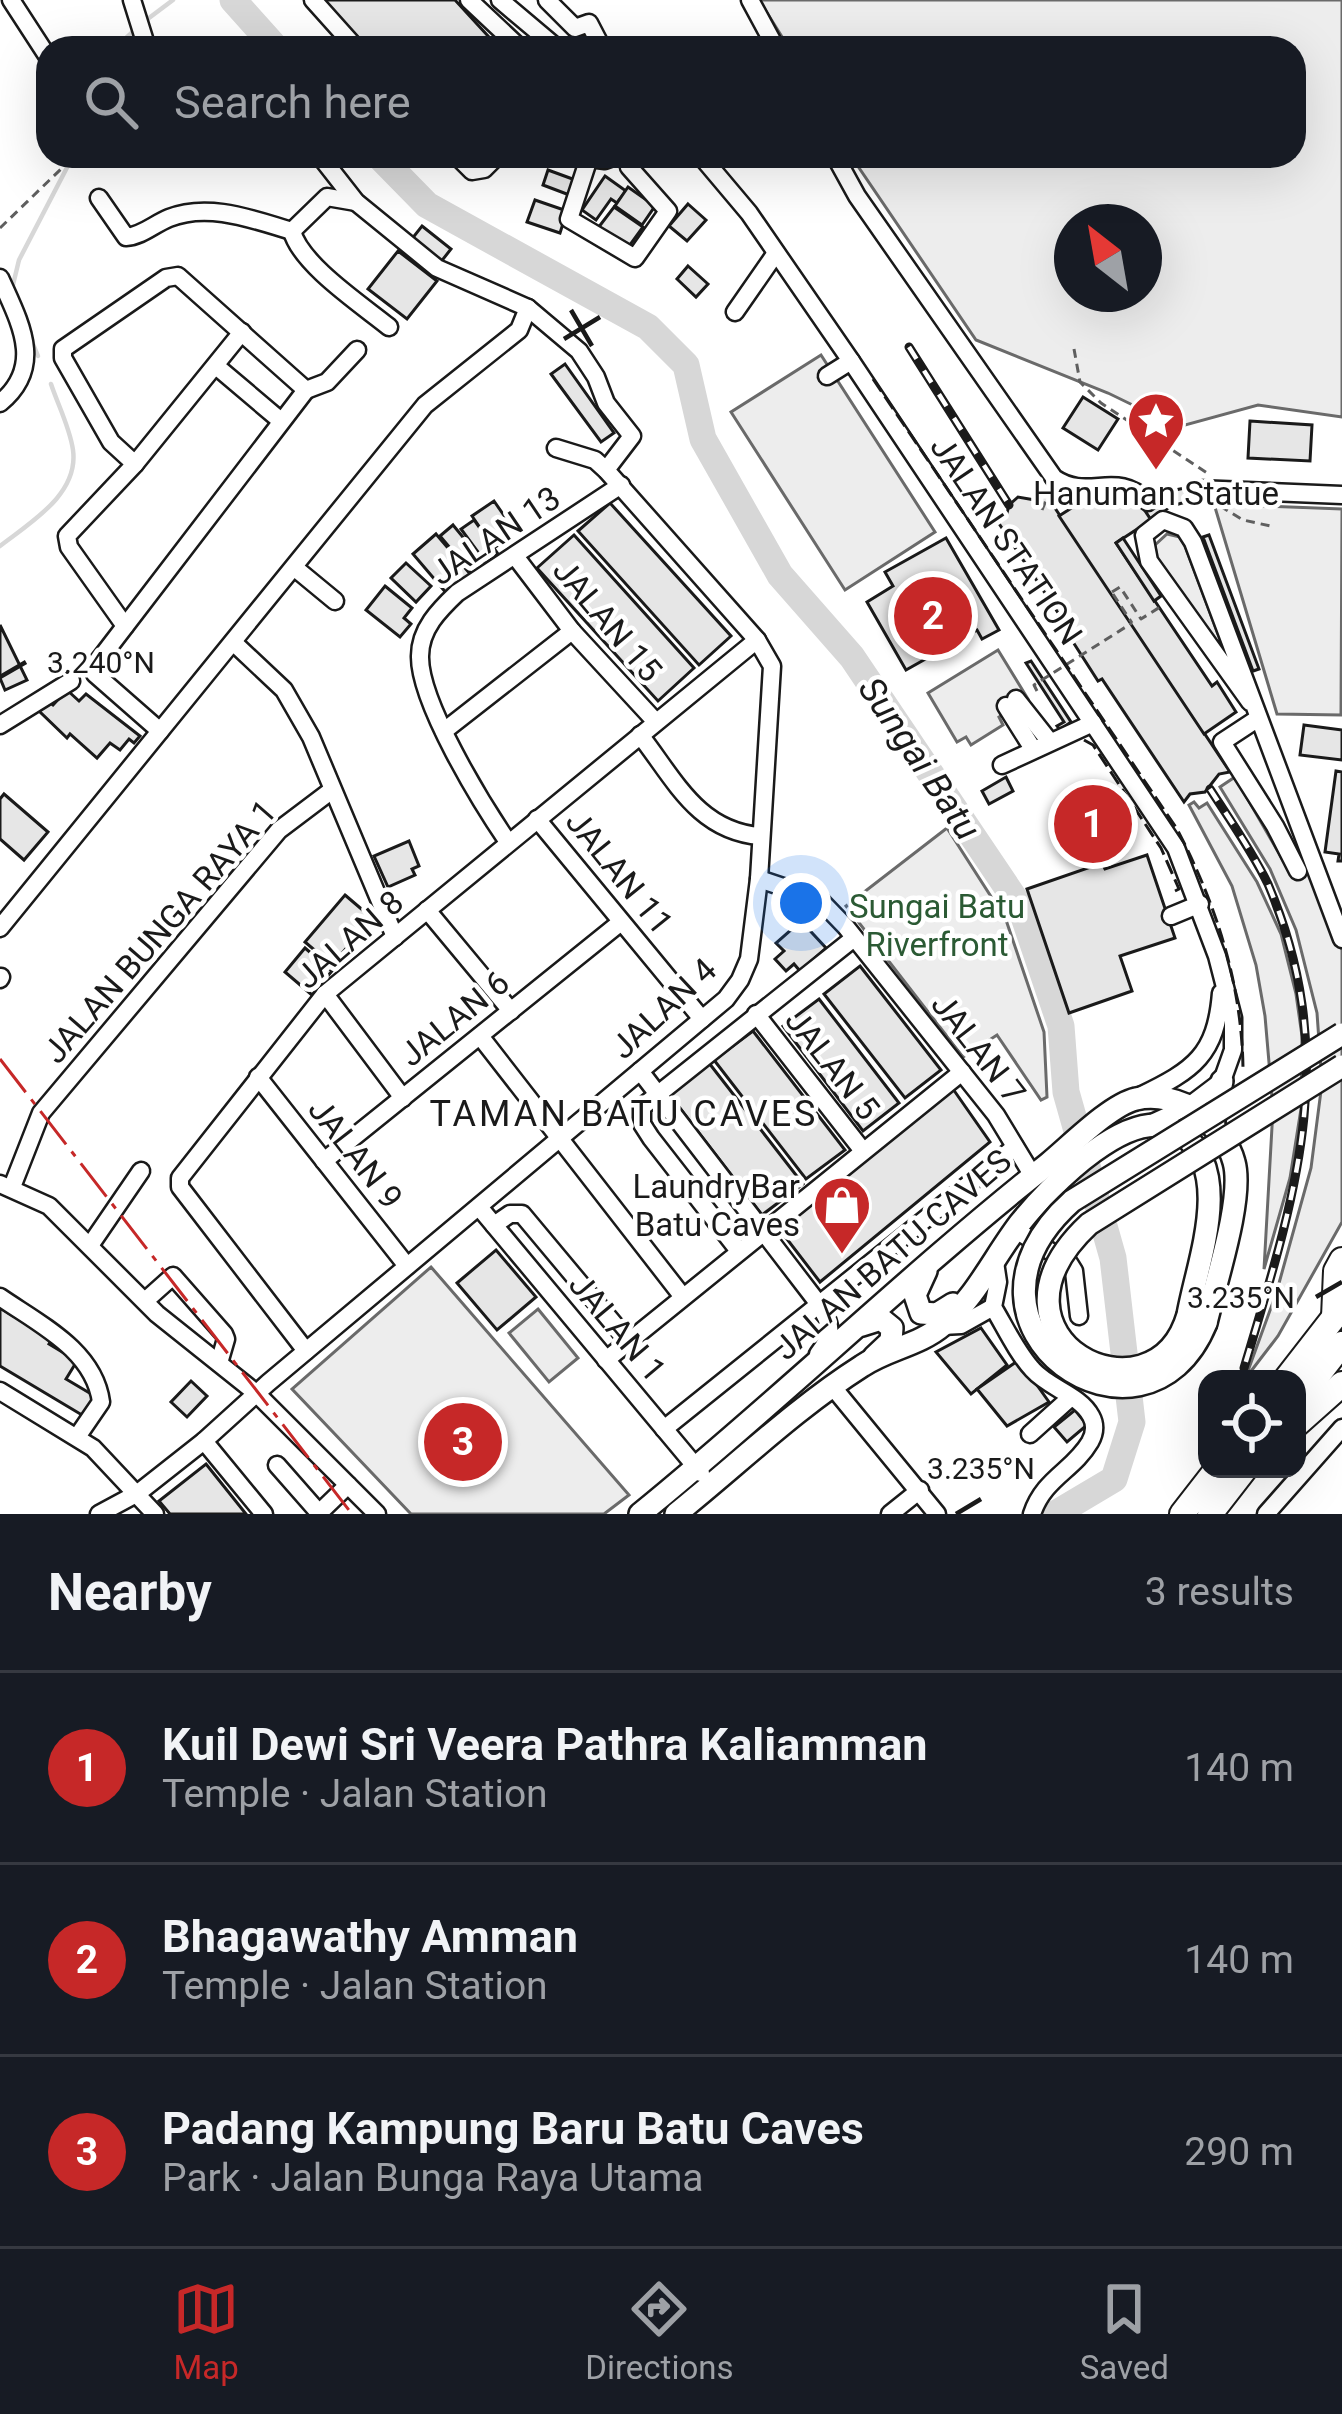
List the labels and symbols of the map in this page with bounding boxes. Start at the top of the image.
north arrow [1054,204,1162,312]
place icon: Hanuman Statue [1125,390,1187,472]
street label: JALAN STATION [922,429,1091,652]
place label: Hanuman Statue [1033,474,1279,513]
street label: JALAN 13 [423,478,567,593]
street label: JALAN 15 [545,551,670,689]
pin: 2 [894,571,972,661]
text: 3.240°N [47,645,155,680]
water label: Sungai Batu [850,669,989,848]
pin: 1 [1054,779,1132,869]
street label: JALAN BUNGA RAYA 1 [35,792,284,1071]
street label: JALAN 11 [558,803,681,942]
your location [771,873,831,933]
street label: JALAN 8 [288,882,411,996]
park label: Sungai Batu Riverfront [849,887,1025,964]
street label: JALAN 4 [603,950,724,1067]
street label: JALAN 6 [392,963,517,1074]
street label: JALAN 7 [923,985,1034,1111]
street label: JALAN 5 [777,1001,888,1127]
street label: JALAN 9 [300,1090,411,1216]
district label: TAMAN BATU CAVES [430,1093,818,1135]
street label: JALAN BATU CAVES [766,1141,1019,1368]
place label: LaundryBar Batu Caves [632,1167,800,1244]
shop icon: LaundryBar Batu Caves [811,1174,873,1256]
street label: JALAN 1 [561,1265,674,1389]
text: 3.235°N [1187,1280,1295,1315]
pin: 3 [424,1397,502,1487]
text: 3.235°N [927,1451,1035,1486]

